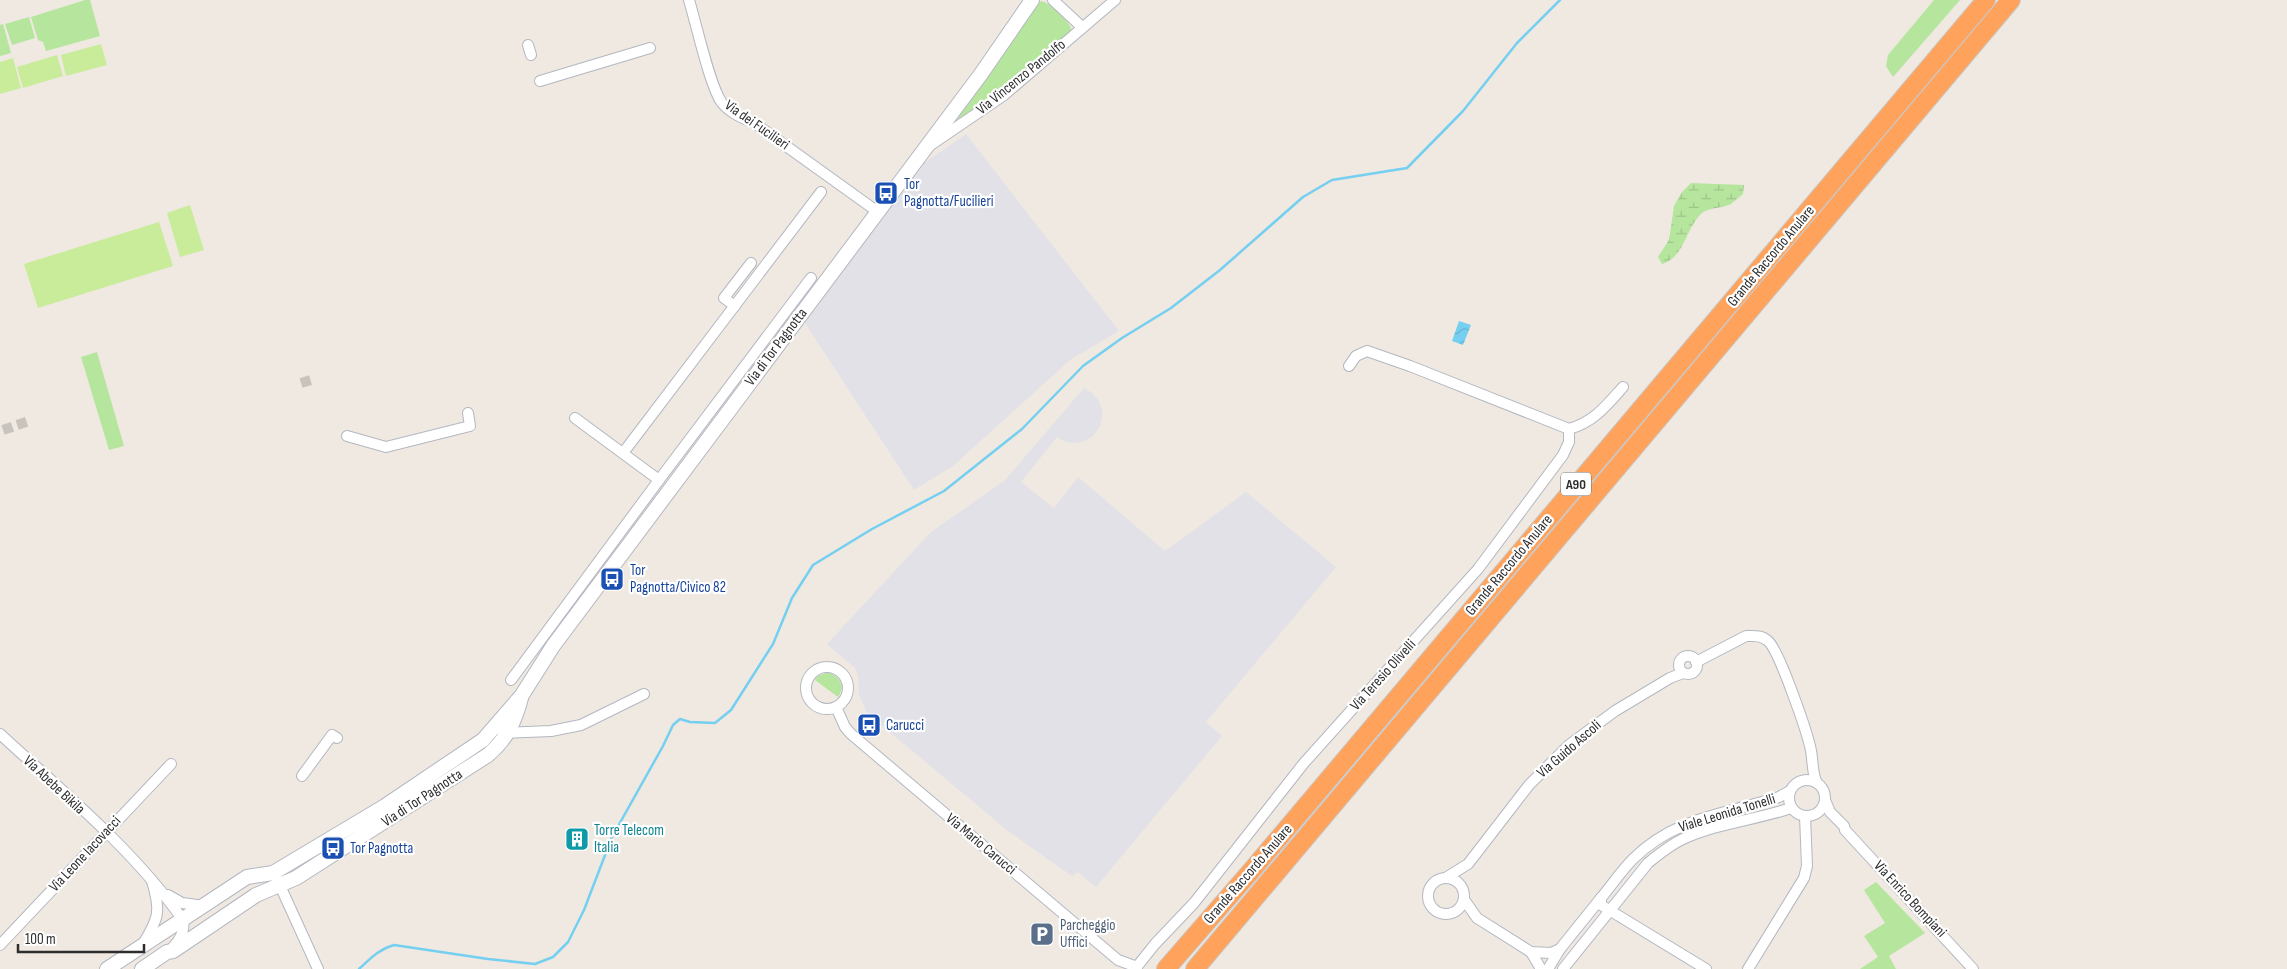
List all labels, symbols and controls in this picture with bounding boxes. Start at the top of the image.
street label: Via Vincenzo Pandolfo [972,35,1070,119]
street label: Via dei Fucilieri [721,96,793,154]
place label: Tor Pagnotta/Fucilieri [904,175,994,211]
bus stop icon: Tor Pagnotta/Fucilieri [873,180,899,206]
street label: Grande Raccordo Anulare [1723,202,1819,310]
street label: Via di Tor Pagnotta [741,304,812,390]
road number: A90 [1561,472,1591,496]
street label: Grande Raccordo Anulare [1461,511,1557,619]
place label: Tor Pagnotta/Civico 82 [630,561,726,597]
bus stop icon: Tor Pagnotta/Civico 82 [599,566,625,592]
street label: Via Teresio Olivelli [1346,635,1420,715]
bus stop icon: Carucci [856,712,882,738]
place label: Carucci [886,716,924,735]
street label: Via Guido Ascoli [1533,716,1605,782]
street label: Via Abebe Bikila [19,752,89,819]
street label: Via di Tor Pagnotta [378,765,466,831]
street label: Viale Leonida Tonelli [1676,789,1778,837]
street label: Via Mario Carucci [942,809,1020,879]
street label: Via Leone Iacovacci [45,812,125,896]
street label: Grande Raccordo Anulare [1199,820,1297,928]
place label: Torre Telecom Italia [594,821,664,857]
building icon: Torre Telecom Italia [564,826,590,852]
bus stop icon: Tor Pagnotta [320,835,346,861]
place label: Tor Pagnotta [350,839,414,858]
street label: Via Enrico Bompiani [1869,857,1951,942]
place label: Parcheggio Uffici [1060,916,1115,952]
parking icon: Parcheggio Uffici [1029,921,1055,947]
scale bar [18,922,144,954]
text: 100 m [25,930,56,949]

